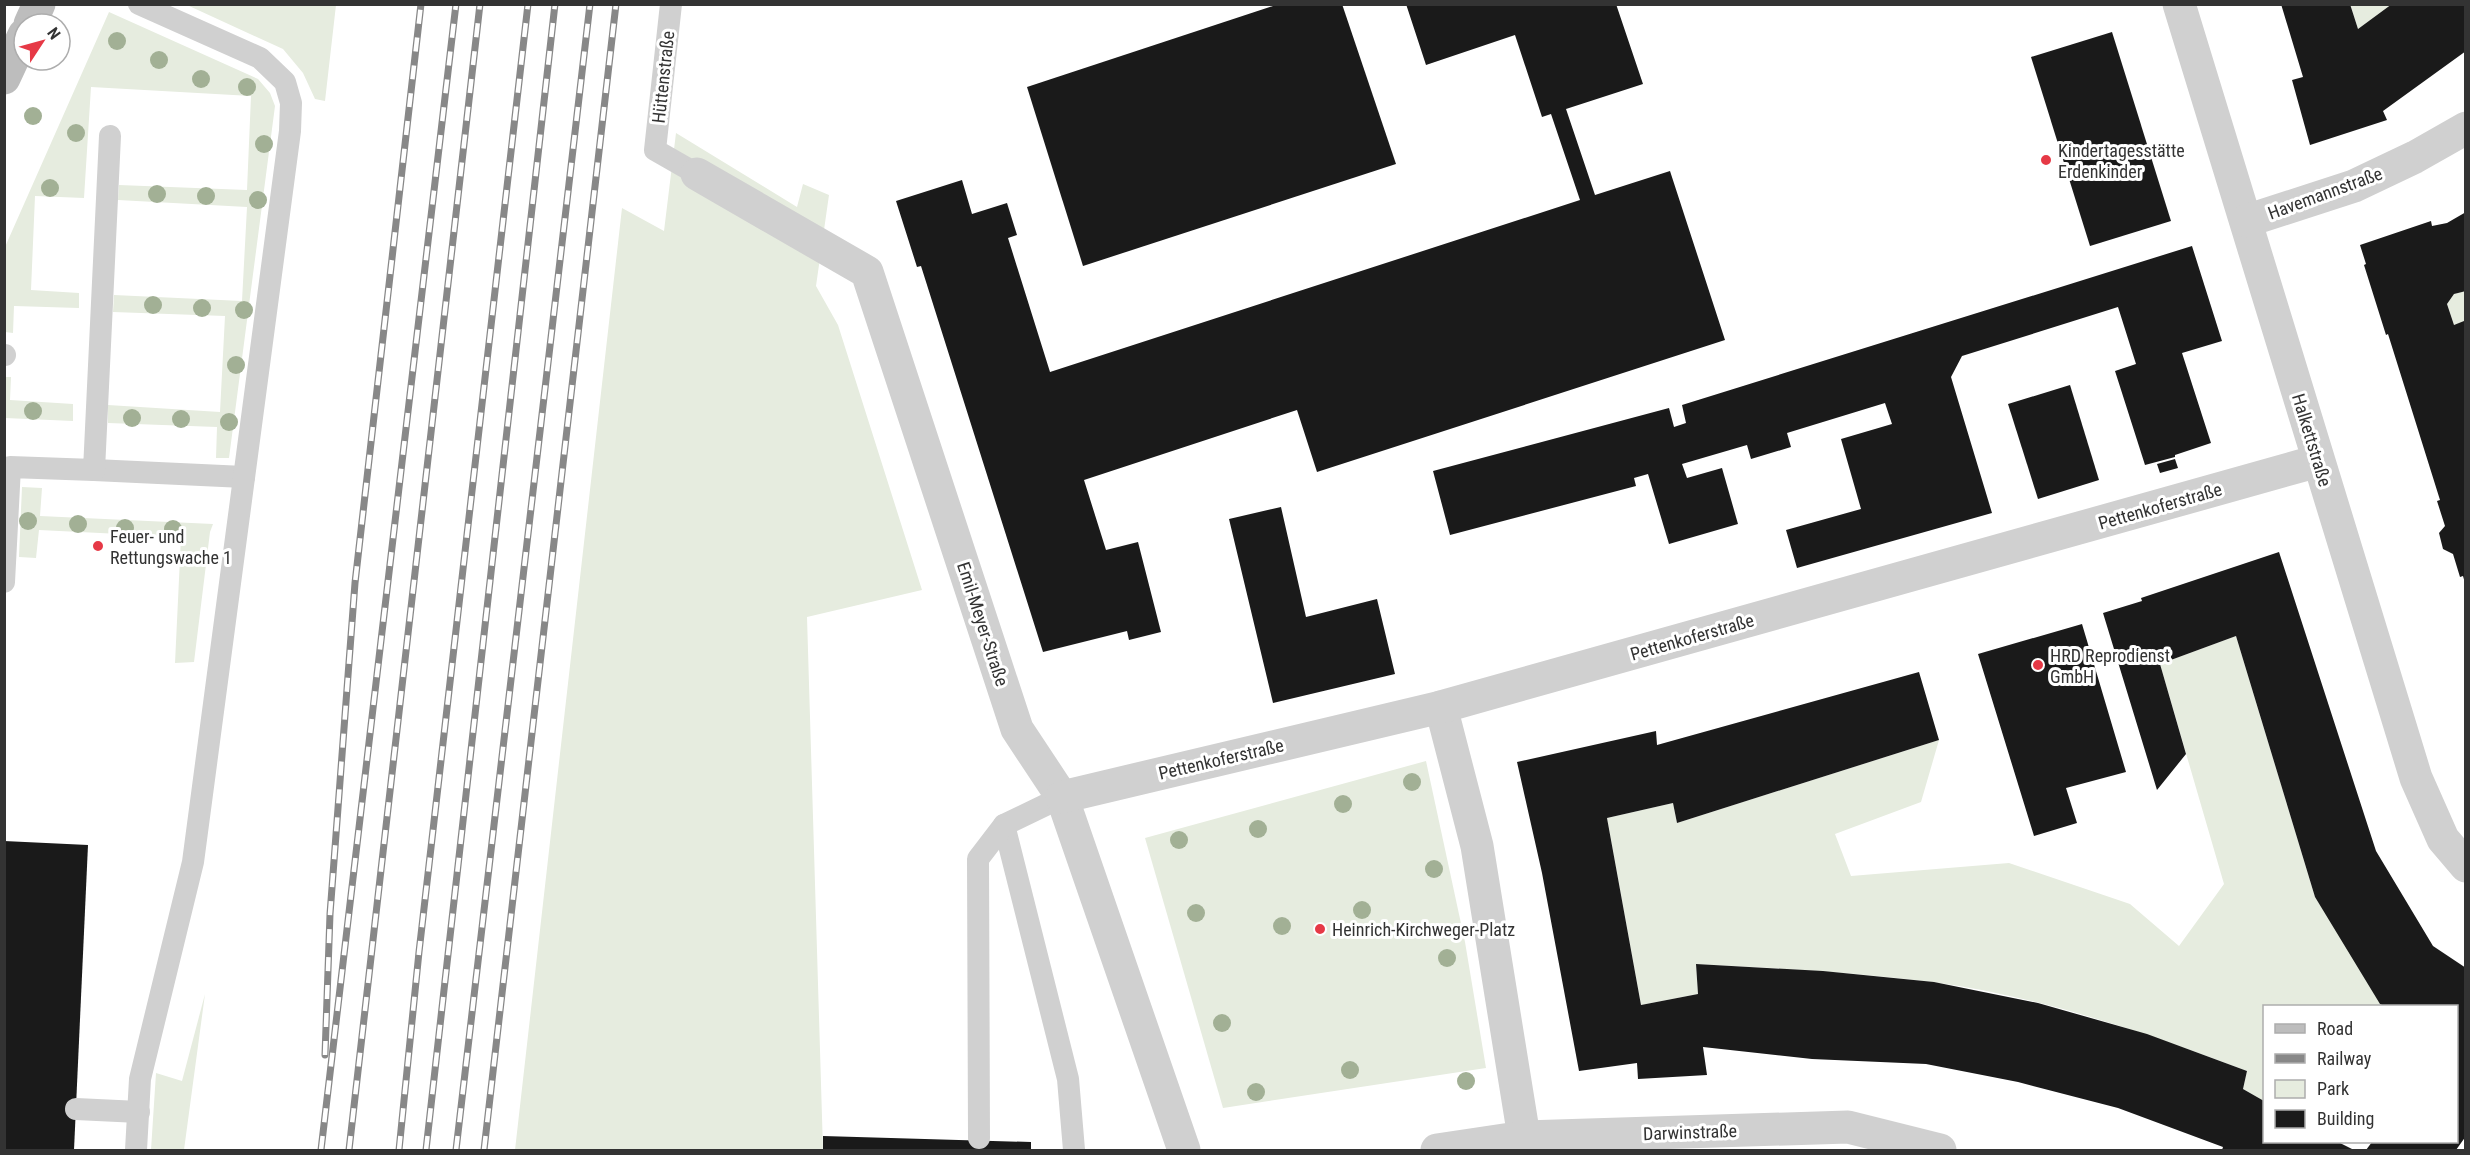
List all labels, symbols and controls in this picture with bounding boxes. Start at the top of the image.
north arrow [12,12,72,72]
text: N [43,24,64,43]
street label: Hüttenstraße [648,30,678,124]
place label: Kindertagesstätte Erdenkinder [2058,140,2185,182]
marker: Kindertagesstätte Erdenkinder [2039,153,2053,167]
street label: Havemannstraße [2265,163,2385,223]
street label: Halkettstraße [2288,391,2336,489]
street label: Pettenkoferstraße [2096,478,2224,534]
place label: Feuer- und Rettungswache 1 [110,526,232,568]
marker: Feuer- und Rettungswache 1 [91,539,105,553]
street label: Emil-Meyer-Straße [953,559,1013,689]
street label: Pettenkoferstraße [1628,609,1756,665]
place label: HRD Reprodienst GmbH [2050,645,2170,687]
marker: HRD Reprodienst GmbH [2031,658,2045,672]
street label: Pettenkoferstraße [1156,734,1286,784]
place label: Heinrich-Kirchweger-Platz [1332,919,1515,940]
marker: Heinrich-Kirchweger-Platz [1313,922,1327,936]
legend [2263,1005,2458,1143]
text: Road [2317,1018,2353,1039]
text: Railway [2317,1048,2372,1069]
text: Park [2317,1078,2349,1099]
text: Building [2317,1108,2374,1129]
street label: Darwinstraße [1643,1120,1737,1144]

